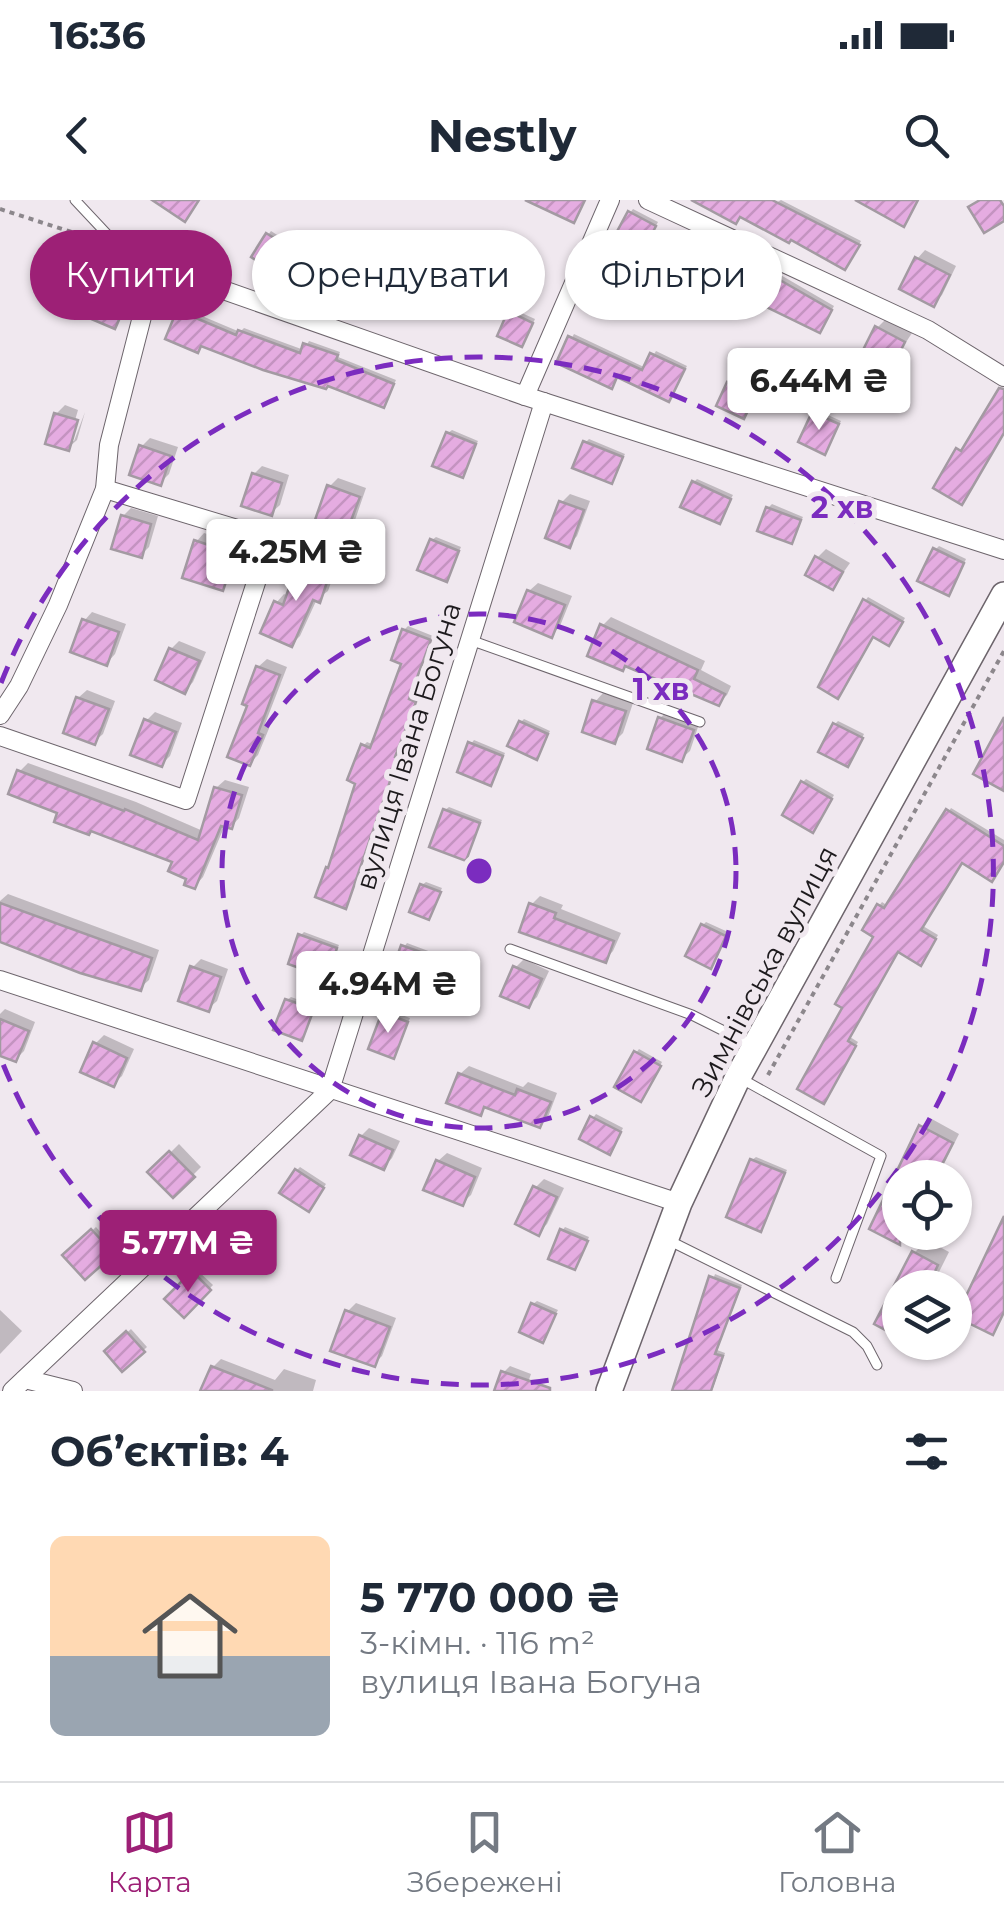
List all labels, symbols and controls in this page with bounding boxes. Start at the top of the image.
text: 16:36 [50,12,146,59]
icon: back [50,108,105,163]
text: Nestly [428,108,576,163]
icon: search [899,108,954,163]
chip: Купити [30,230,232,320]
chip: Орендувати [252,230,545,320]
chip: Фільтри [565,230,782,320]
pin: 6.44M ₴ [727,348,911,433]
text: 6.44M ₴ [749,361,889,400]
text: 2 хв [811,489,873,526]
pin: 4.25M ₴ [204,519,388,604]
text: 4.25M ₴ [228,532,364,571]
street label: вулиця Івана Богуна [348,598,468,894]
text: 1 хв [633,671,689,708]
street label: Зимнівська вулиця [684,840,844,1102]
centre of rings [461,853,497,889]
pin: 4.94M ₴ [296,951,480,1036]
text: 4.94M ₴ [318,964,458,1003]
map controls [882,1160,972,1360]
button: locate [882,1160,972,1250]
pin: 5.77M ₴ [96,1210,280,1295]
text: 5.77M ₴ [122,1223,254,1262]
button: layers [882,1270,972,1360]
icon: filters [899,1424,954,1479]
text: Об’єктів: 4 [50,1425,289,1477]
text: 5 770 000 ₴ [360,1571,621,1623]
icon: home [130,1576,250,1696]
text: 3-кімн. · 116 m² [360,1623,595,1662]
text: вулиця Івана Богуна [360,1662,702,1701]
tab: Карта [108,1805,191,1899]
tab: Збережені [407,1805,563,1899]
tab: Головна [778,1805,896,1899]

